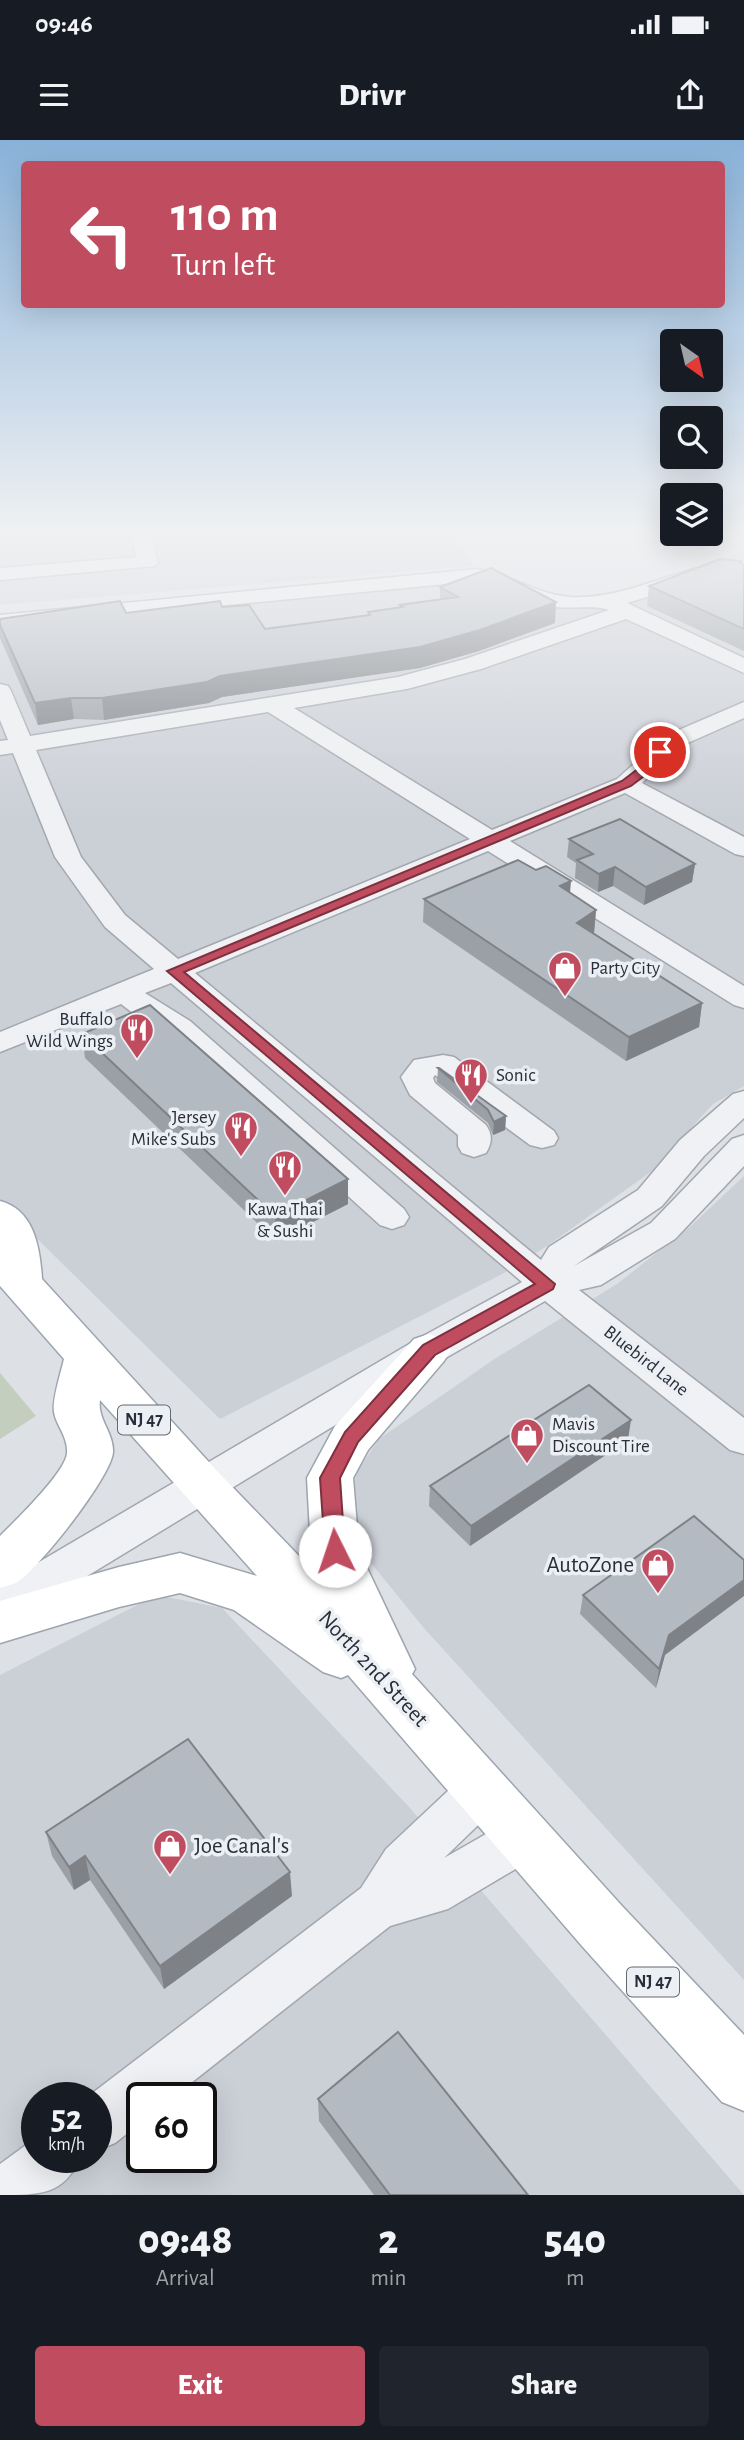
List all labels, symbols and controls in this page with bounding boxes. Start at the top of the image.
text: 09:46 [35,11,93,37]
icon: menu [35,76,73,114]
icon: share [671,76,709,114]
text: Drivr [338,79,406,111]
icon: left [56,189,147,280]
text: 110 m [171,191,279,240]
text: Turn left [171,249,275,281]
north arrow [660,329,723,392]
map controls [660,329,723,546]
button: search [660,406,723,469]
button: layers [660,483,723,546]
pin [630,722,690,782]
icon: arrive [641,733,679,771]
shop icon: Party City [546,949,584,998]
place label: Party City [590,959,660,978]
place label: Buffalo Wild Wings [26,1010,113,1051]
restaurant icon: Buffalo Wild Wings [118,1011,156,1060]
restaurant icon: Sonic [452,1056,490,1105]
place label: Sonic [496,1066,535,1085]
place label: Jersey Mike's Subs [131,1108,216,1149]
restaurant icon: Jersey Mike's Subs [222,1109,260,1158]
restaurant icon: Kawa Thai & Sushi [266,1148,304,1197]
place label: Kawa Thai & Sushi [247,1200,323,1241]
street label: Bluebird Lane [600,1322,692,1400]
road number: NJ 47 [118,1406,170,1434]
place label: Mavis Discount Tire [552,1415,650,1456]
shop icon: Mavis Discount Tire [508,1416,546,1465]
position arrow [298,1514,372,1588]
shop icon: AutoZone [639,1546,677,1595]
place label: AutoZone [546,1554,634,1577]
street label: North 2nd Street [314,1607,433,1732]
shop icon: Joe Canal's [151,1827,189,1876]
place label: Joe Canal's [194,1835,289,1858]
road number: NJ 47 [627,1968,679,1996]
speed limit sign: 60 [126,2082,217,2173]
text: 52 [51,2101,82,2136]
text: km/h [48,2136,85,2154]
text: 09:48 [138,2219,233,2261]
text: 2 [378,2219,398,2261]
text: 540 [544,2219,606,2261]
text: Arrival [156,2267,215,2290]
text: min [370,2267,406,2290]
text: m [566,2267,584,2290]
button: Exit [35,2346,365,2426]
button: Share [379,2346,709,2426]

